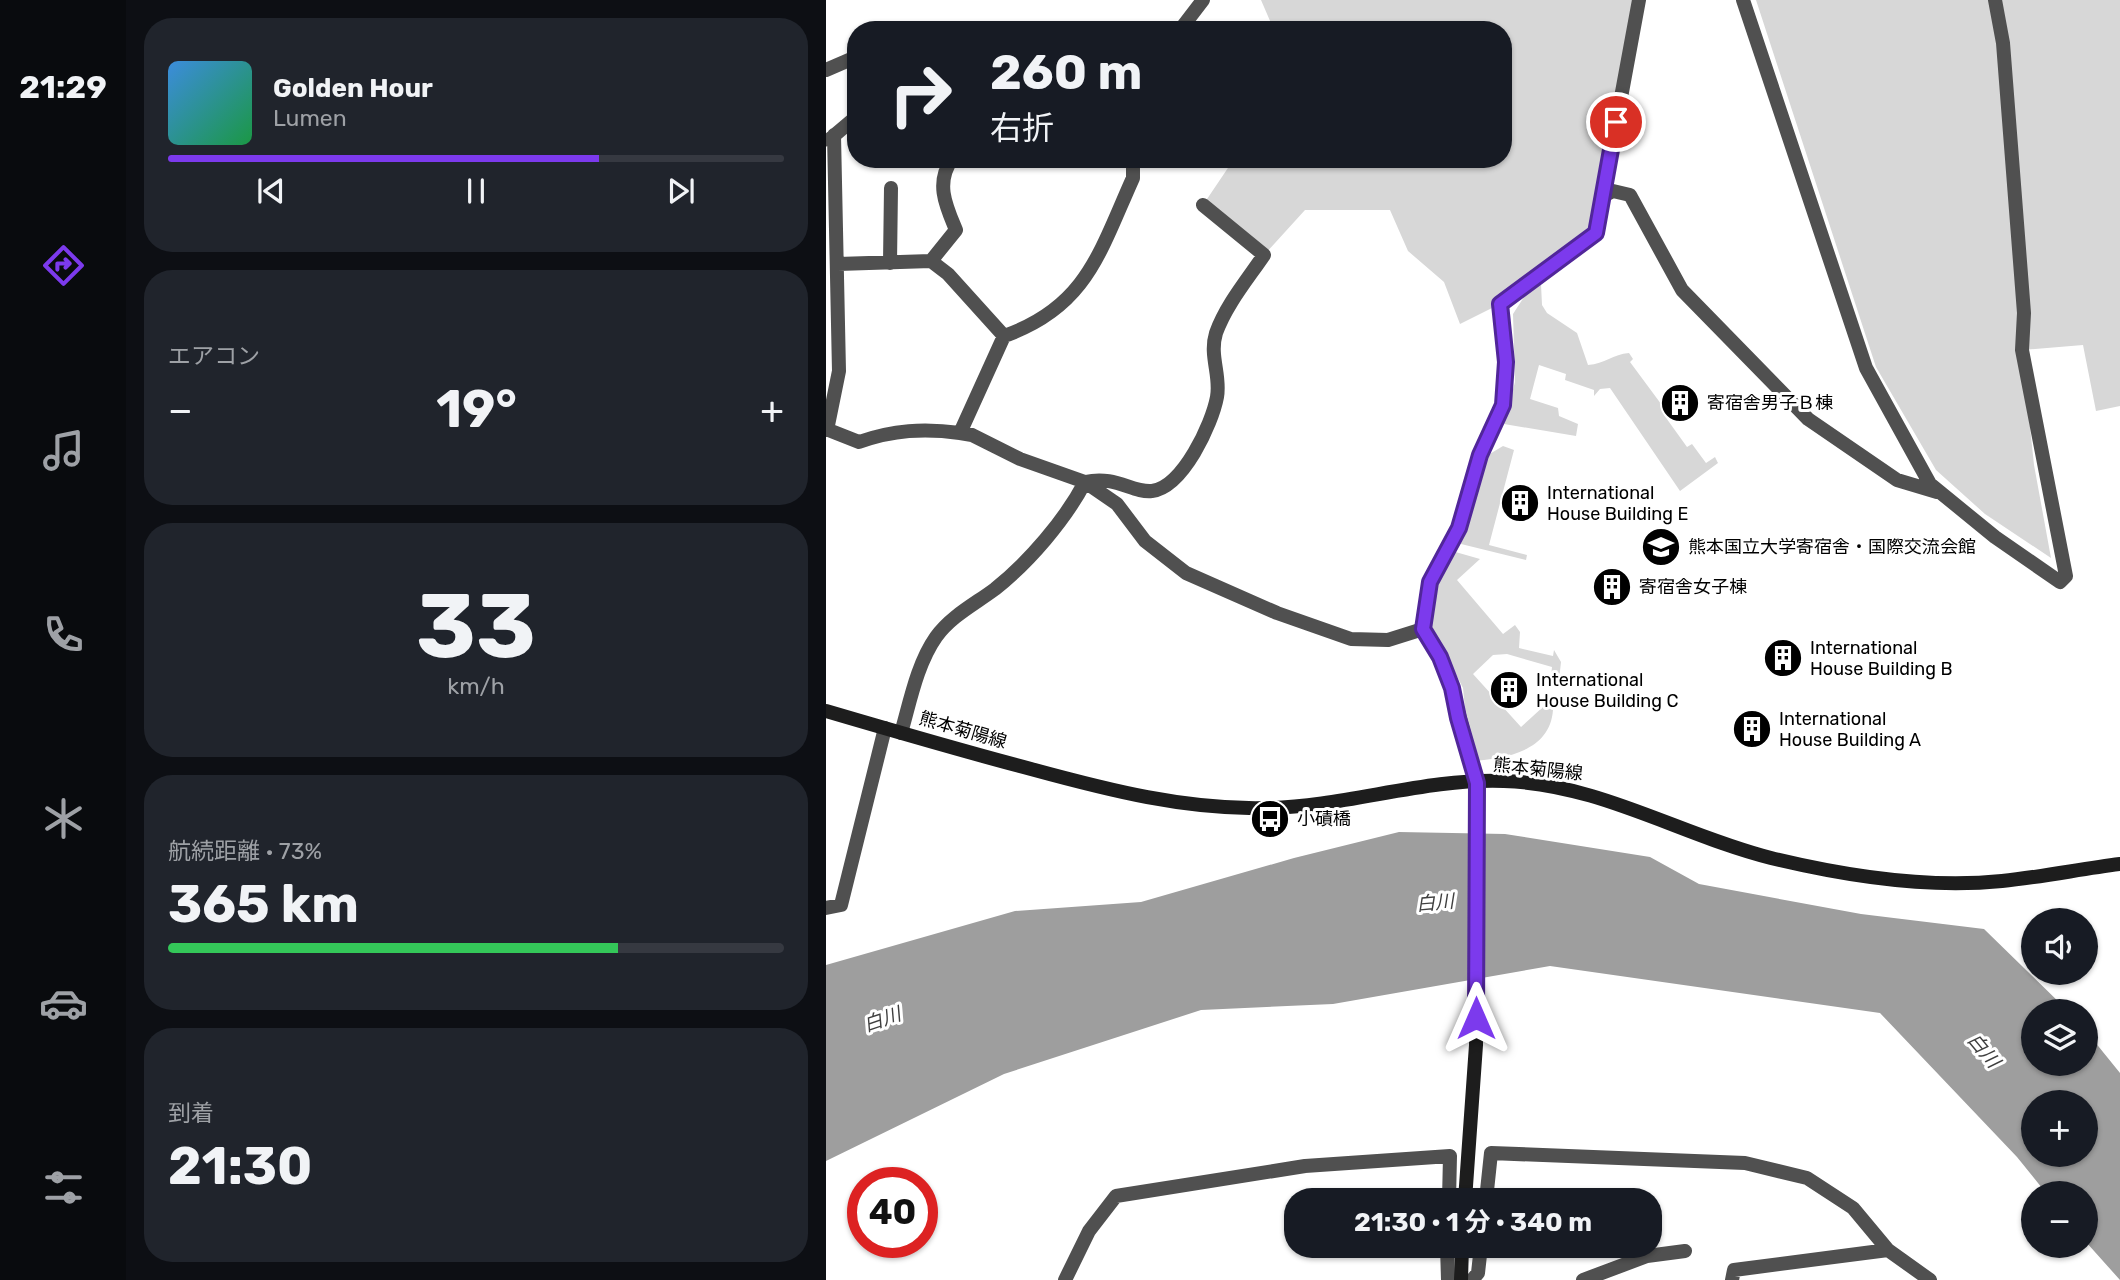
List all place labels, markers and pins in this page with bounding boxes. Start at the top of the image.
pin [1586,92,1646,152]
building icon: 寄宿舎男子Ｂ棟 [1659,382,1701,424]
place label: 寄宿舎男子Ｂ棟 [1707,392,1833,414]
building icon: International House Building E [1499,482,1541,524]
place label: International House Building E [1547,482,1688,525]
school or university icon: 熊本国立大学寄宿舎・国際交流会館 [1640,526,1682,568]
place label: 熊本国立大学寄宿舎・国際交流会館 [1688,536,1976,558]
building icon: 寄宿舎女子棟 [1591,566,1633,608]
place label: 寄宿舎女子棟 [1639,576,1747,598]
building icon: International House Building B [1762,637,1804,679]
place label: International House Building B [1810,637,1952,680]
building icon: International House Building C [1488,669,1530,711]
place label: International House Building C [1536,669,1678,712]
building icon: International House Building A [1731,708,1773,750]
place label: International House Building A [1779,708,1921,751]
bus stop icon: 小磧橋 [1249,798,1291,840]
place label: 小磧橋 [1297,808,1351,830]

